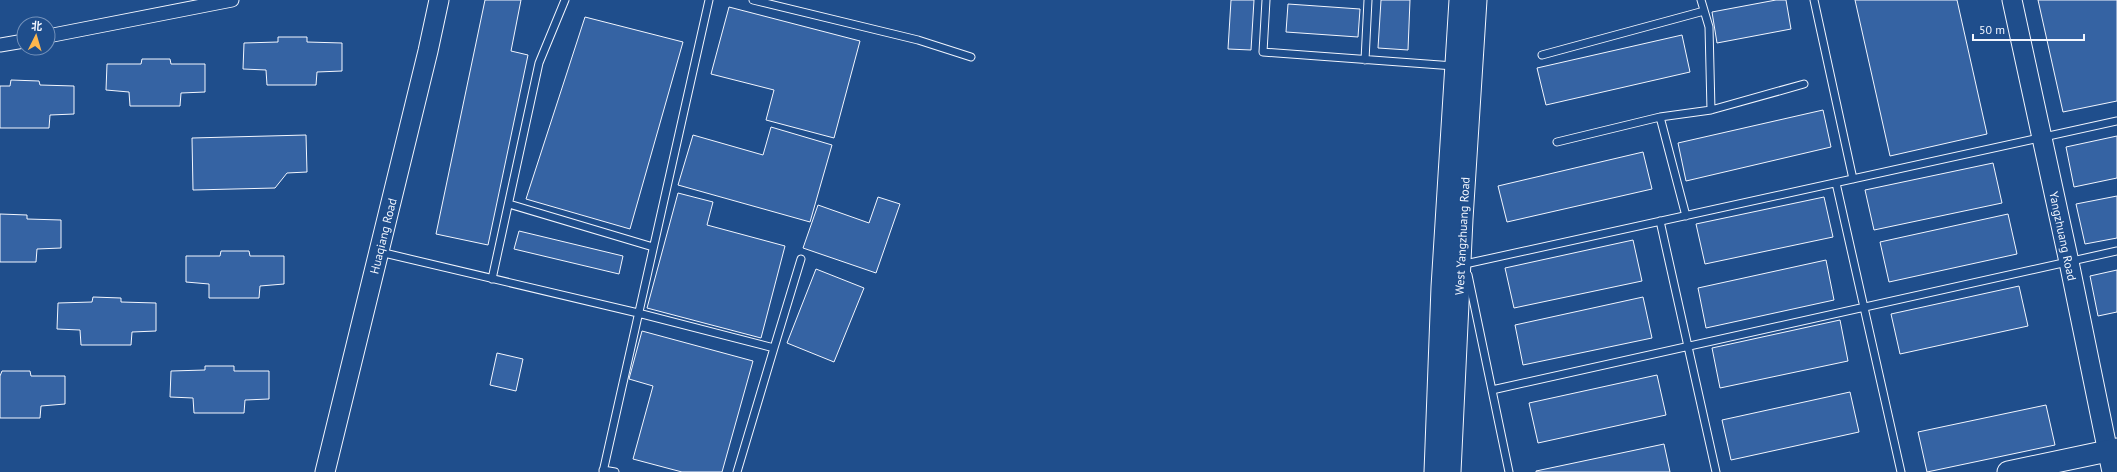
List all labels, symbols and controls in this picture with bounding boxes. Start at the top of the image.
north arrow [16,16,56,56]
scale bar [1973,16,2084,42]
text: 北 [31,19,43,33]
text: 50 m [1979,22,2005,37]
street label: West Yangzhuang Road [1451,177,1473,295]
street label: Yangzhuang Road [2046,190,2080,282]
street label: Huaqiang Road [366,196,400,276]

